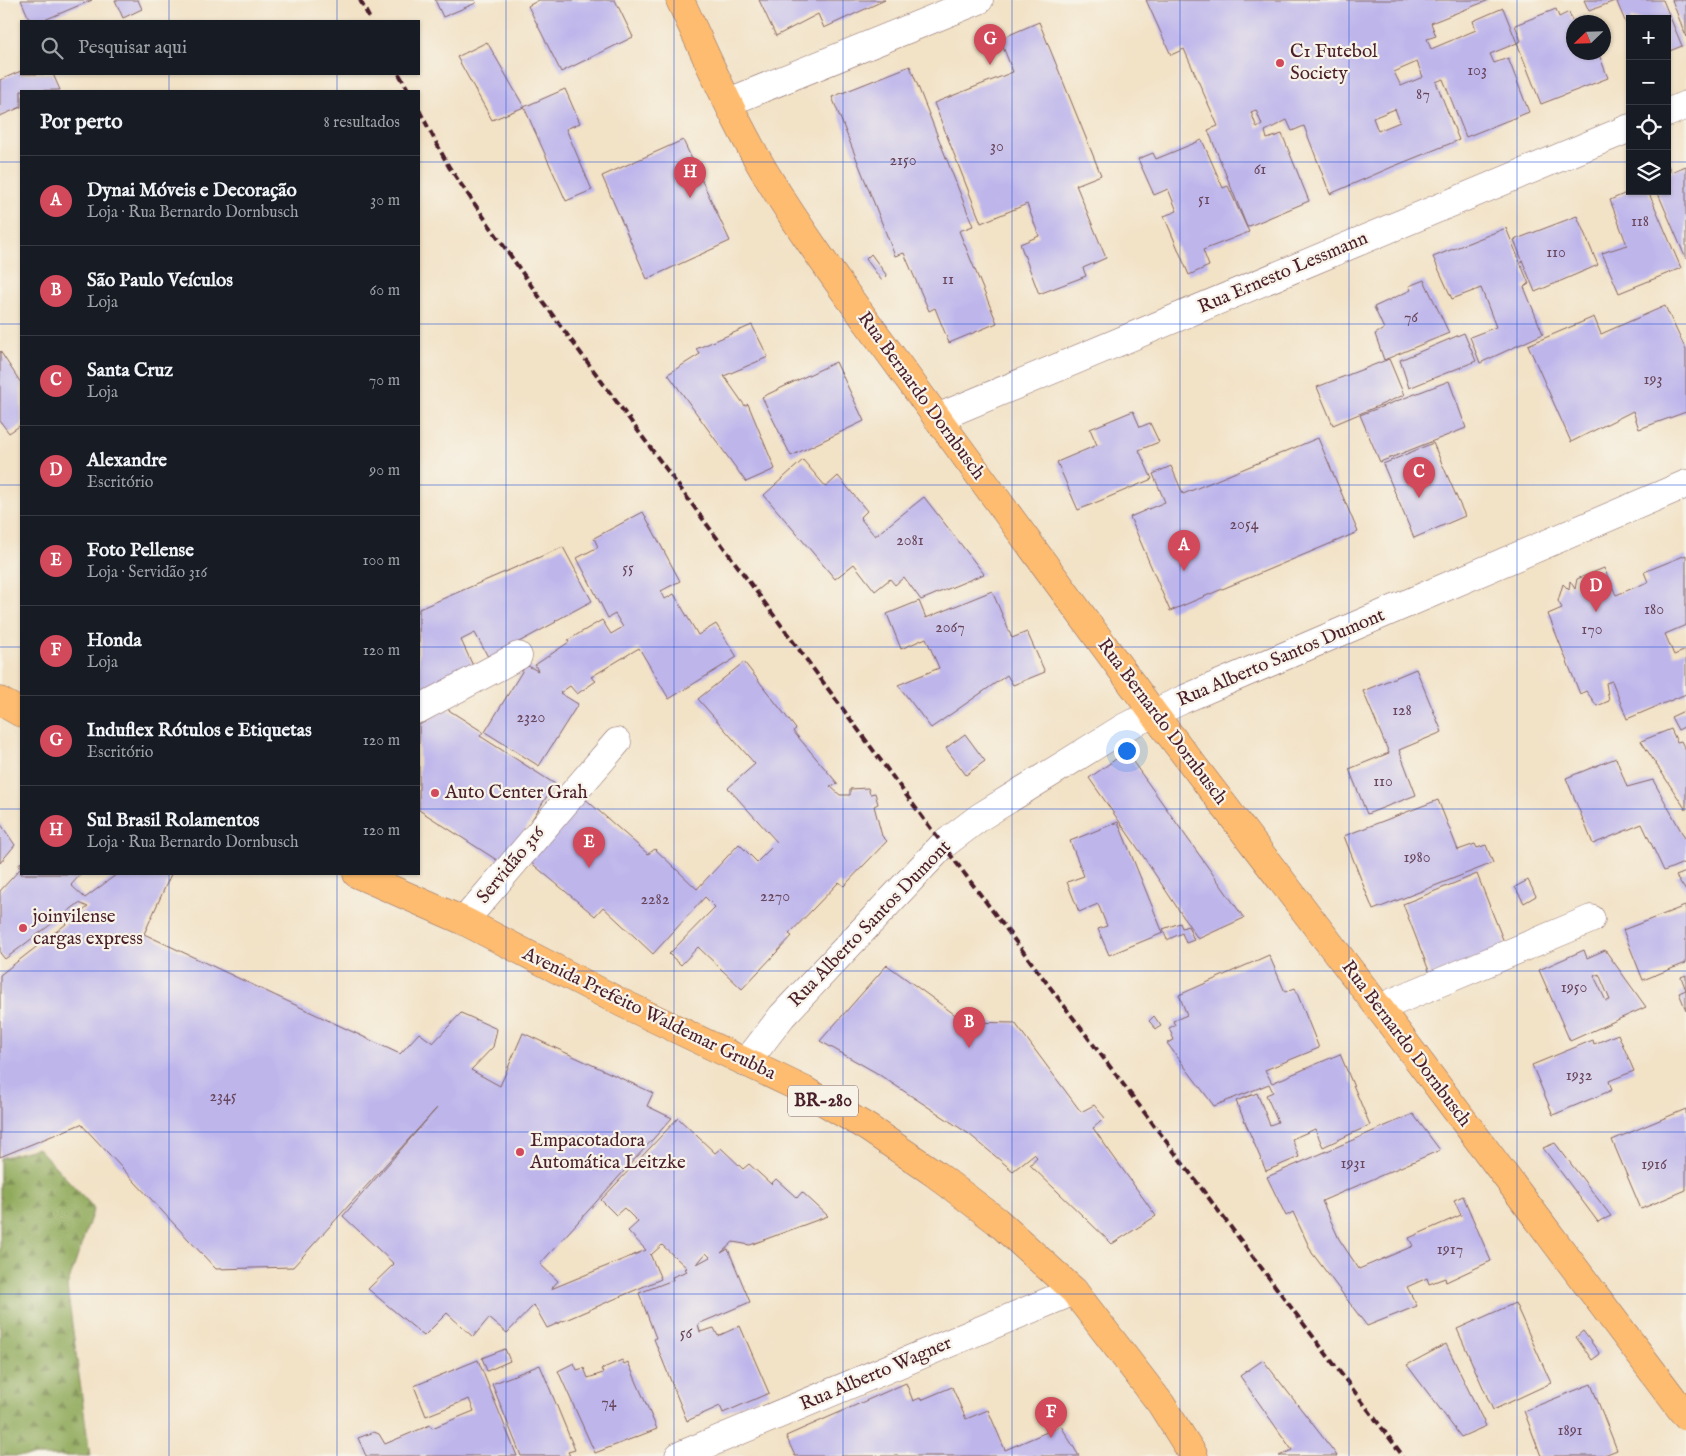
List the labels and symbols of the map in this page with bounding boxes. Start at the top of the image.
north arrow [1566,15,1611,60]
pin: G [974,24,1006,65]
place label: C1 Futebol Society [1290,40,1378,86]
marker: C1 Futebol Society [1274,57,1286,69]
house number: 103 [1467,61,1487,81]
house number: 87 [1416,85,1430,105]
house number: 30 [990,137,1004,157]
house number: 2150 [889,151,917,171]
pin: H [674,157,706,198]
house number: 61 [1254,160,1266,180]
house number: 51 [1198,190,1210,210]
house number: 118 [1631,212,1649,232]
street label: Rua Ernesto Lessmann [1195,226,1371,320]
house number: 110 [1546,243,1566,263]
house number: 11 [942,270,954,290]
street label: Rua Bernardo Dornbusch [852,307,990,485]
house number: 76 [1404,308,1418,328]
house number: 193 [1644,370,1662,390]
pin: C [1403,457,1435,498]
house number: 2054 [1230,515,1259,535]
pin: A [1168,530,1200,571]
house number: 2081 [896,531,924,551]
house number: 55 [622,559,634,579]
pin: D [1580,571,1612,612]
house number: 180 [1644,600,1664,620]
street label: Rua Alberto Santos Dumont [1174,603,1389,713]
house number: 2067 [935,618,965,638]
house number: 170 [1581,620,1603,640]
street label: Rua Bernardo Dornbusch [1092,634,1232,810]
house number: 128 [1392,701,1412,721]
house number: 2320 [517,708,546,728]
your location [1114,738,1140,764]
house number: 110 [1373,772,1393,792]
place label: Auto Center Grah [444,781,588,805]
marker: Auto Center Grah [429,787,441,799]
street label: Servidão 316 [472,821,551,909]
pin: E [573,827,605,868]
street label: Rua Alberto Santos Dumont [784,835,957,1013]
house number: 1980 [1403,848,1431,868]
house number: 2270 [760,887,790,907]
house number: 2282 [641,890,669,910]
place label: joinvilense cargas express [31,905,143,951]
marker: joinvilense cargas express [17,922,29,934]
street label: Avenida Prefeito Waldemar Grubba [518,942,780,1086]
street label: Rua Bernardo Dornbusch [1336,956,1476,1132]
house number: 1950 [1561,978,1587,998]
pin: B [953,1007,985,1048]
house number: 1932 [1566,1066,1592,1086]
road number: BR-280 [788,1086,858,1116]
house number: 2345 [209,1087,237,1107]
place label: Empacotadora Automática Leitzke [529,1129,686,1175]
marker: Empacotadora Automática Leitzke [514,1146,526,1158]
house number: 1931 [1341,1154,1365,1174]
house number: 1916 [1641,1155,1667,1175]
house number: 1917 [1437,1240,1463,1260]
house number: 56 [680,1324,693,1344]
street label: Rua Alberto Wagner [796,1331,956,1417]
house number: 74 [601,1393,617,1413]
pin: F [1035,1397,1067,1438]
house number: 1891 [1557,1421,1583,1441]

